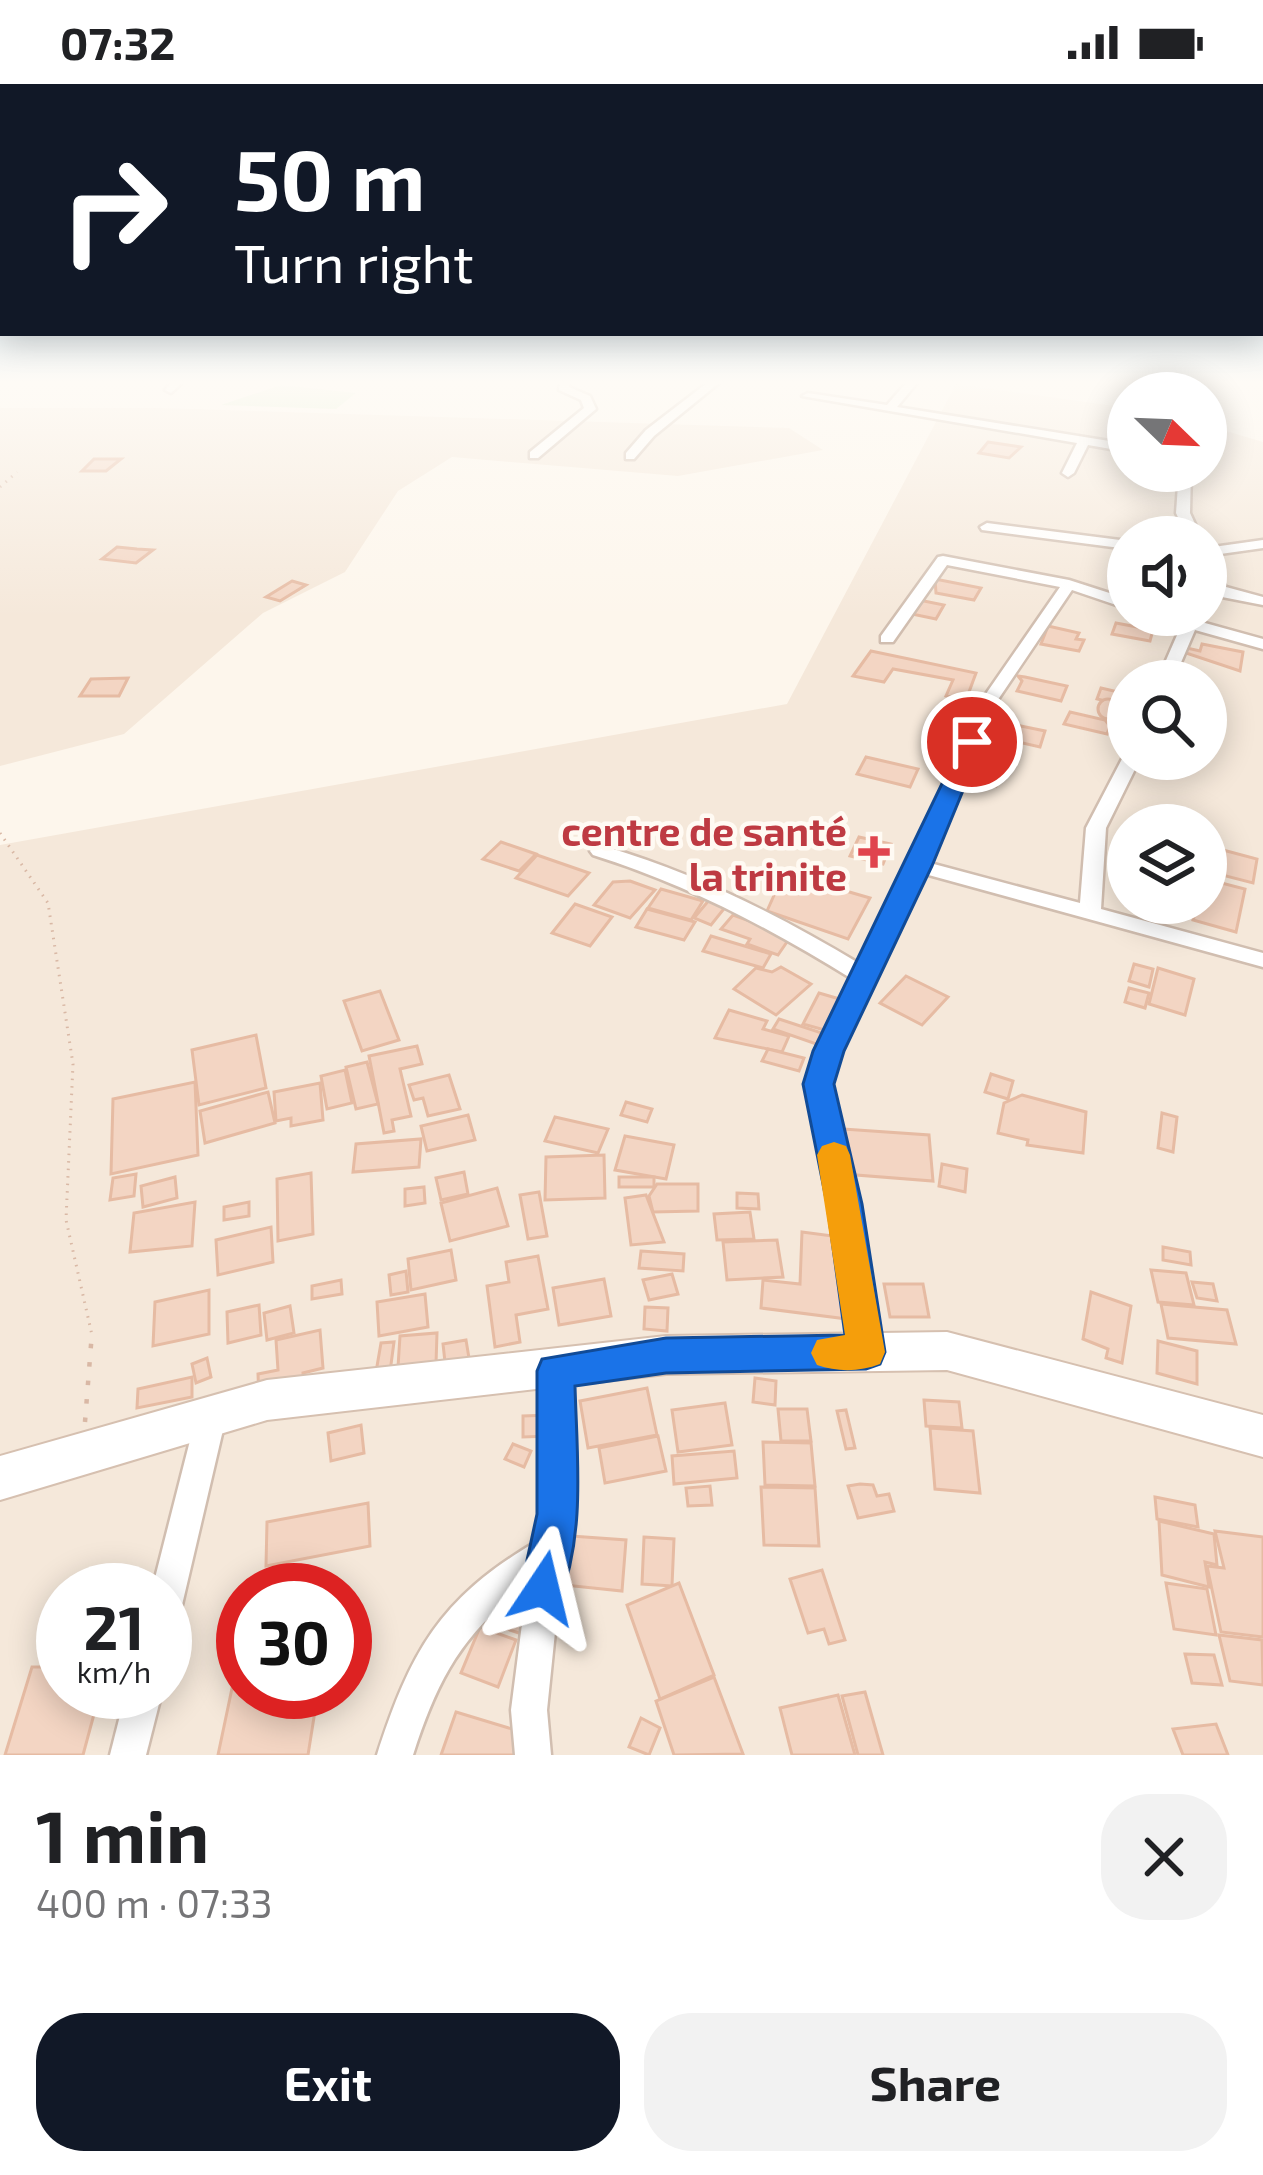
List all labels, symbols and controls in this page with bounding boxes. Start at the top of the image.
text: 07:32 [60,15,175,69]
text: 50 m [234,127,426,228]
icon: right [36,132,192,288]
text: Turn right [234,229,474,294]
north arrow [1107,372,1227,492]
map controls [1107,372,1227,924]
button: sound [1107,516,1227,636]
button: search [1107,660,1227,780]
pin [921,691,1023,793]
icon: arrive [939,709,1005,775]
button: layers [1107,804,1227,924]
place label: centre de santé la trinite [561,807,847,899]
marker: centre de santé la trinite [858,836,890,868]
position arrow [480,1525,606,1651]
speed limit sign: 30 [216,1563,372,1719]
text: 21 [84,1590,144,1662]
text: km/h [77,1653,151,1689]
text: 1 min [36,1791,209,1877]
button: close [1101,1794,1227,1920]
text: 400 m · 07:33 [36,1879,273,1926]
button: Exit [36,2013,620,2151]
button: Share [644,2013,1227,2151]

